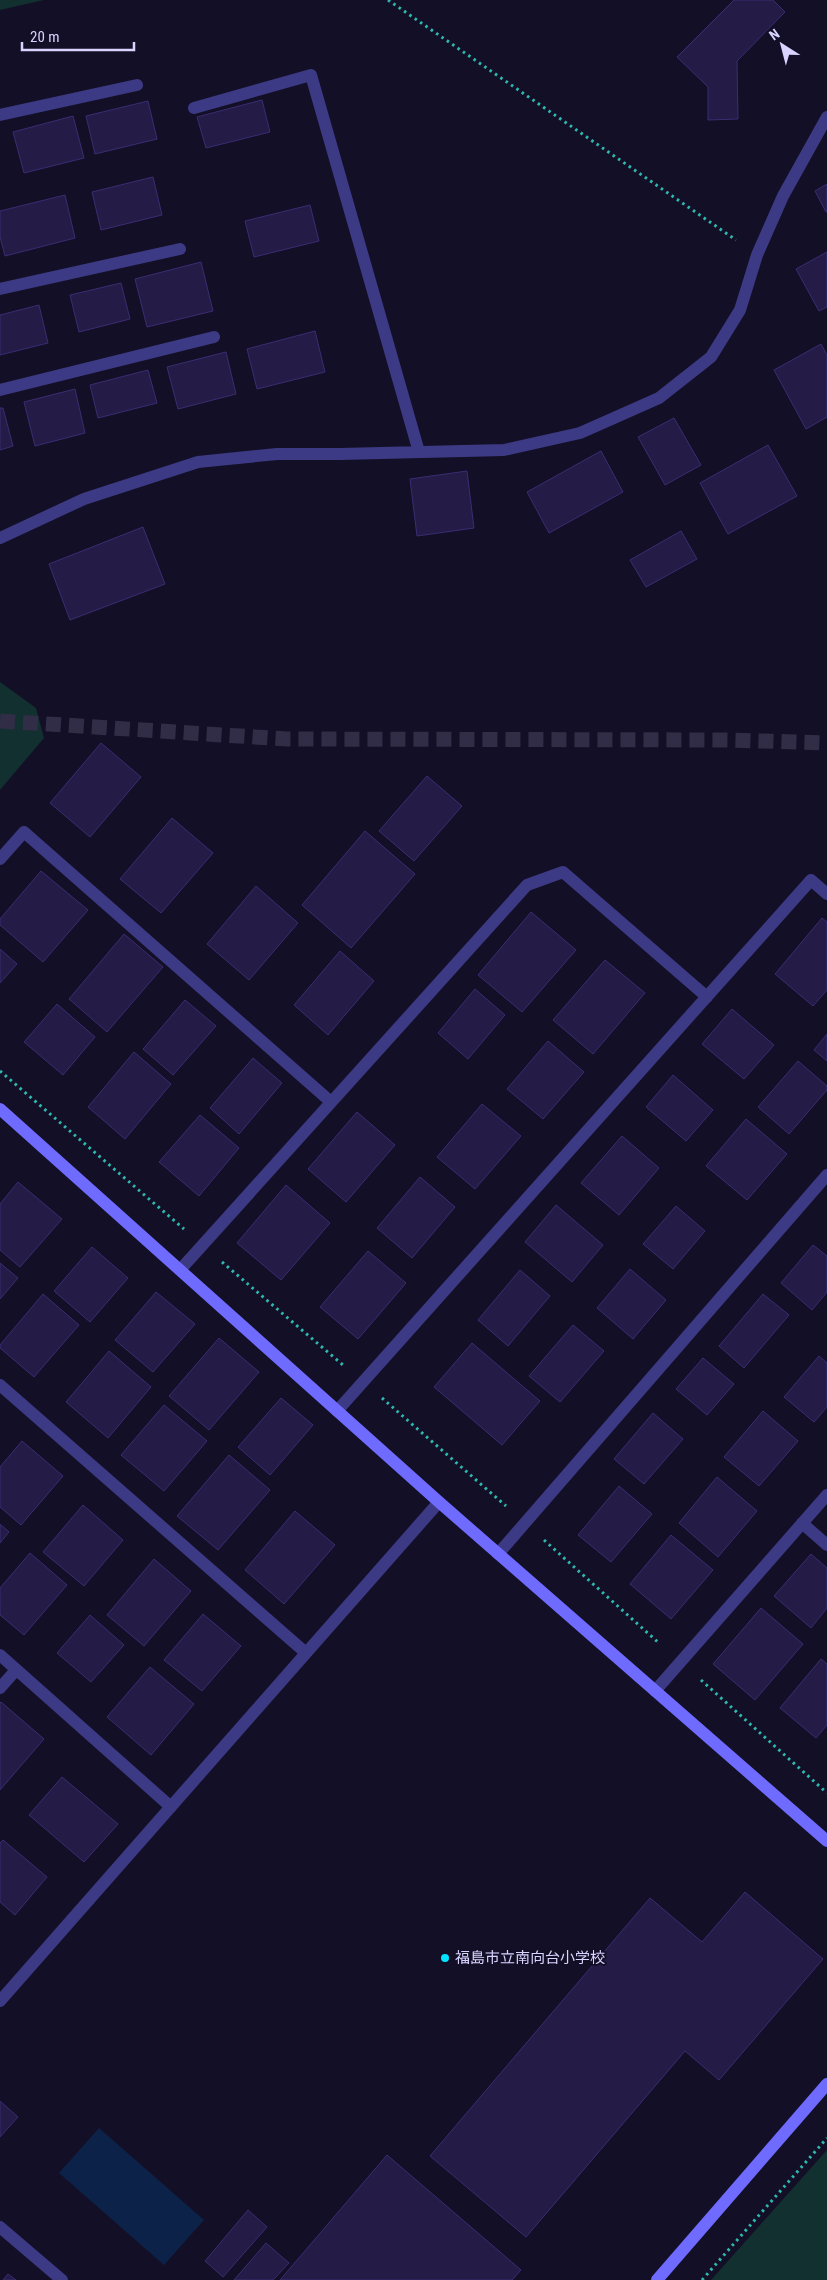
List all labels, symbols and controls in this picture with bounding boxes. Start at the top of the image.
scale bar [22,20,135,52]
north arrow [757,20,807,70]
text: N [766,25,783,43]
text: 20 m [30,28,60,46]
place label: 福島市立南向台小学校 [455,1949,605,1967]
marker: 福島市立南向台小学校 [439,1952,451,1964]

